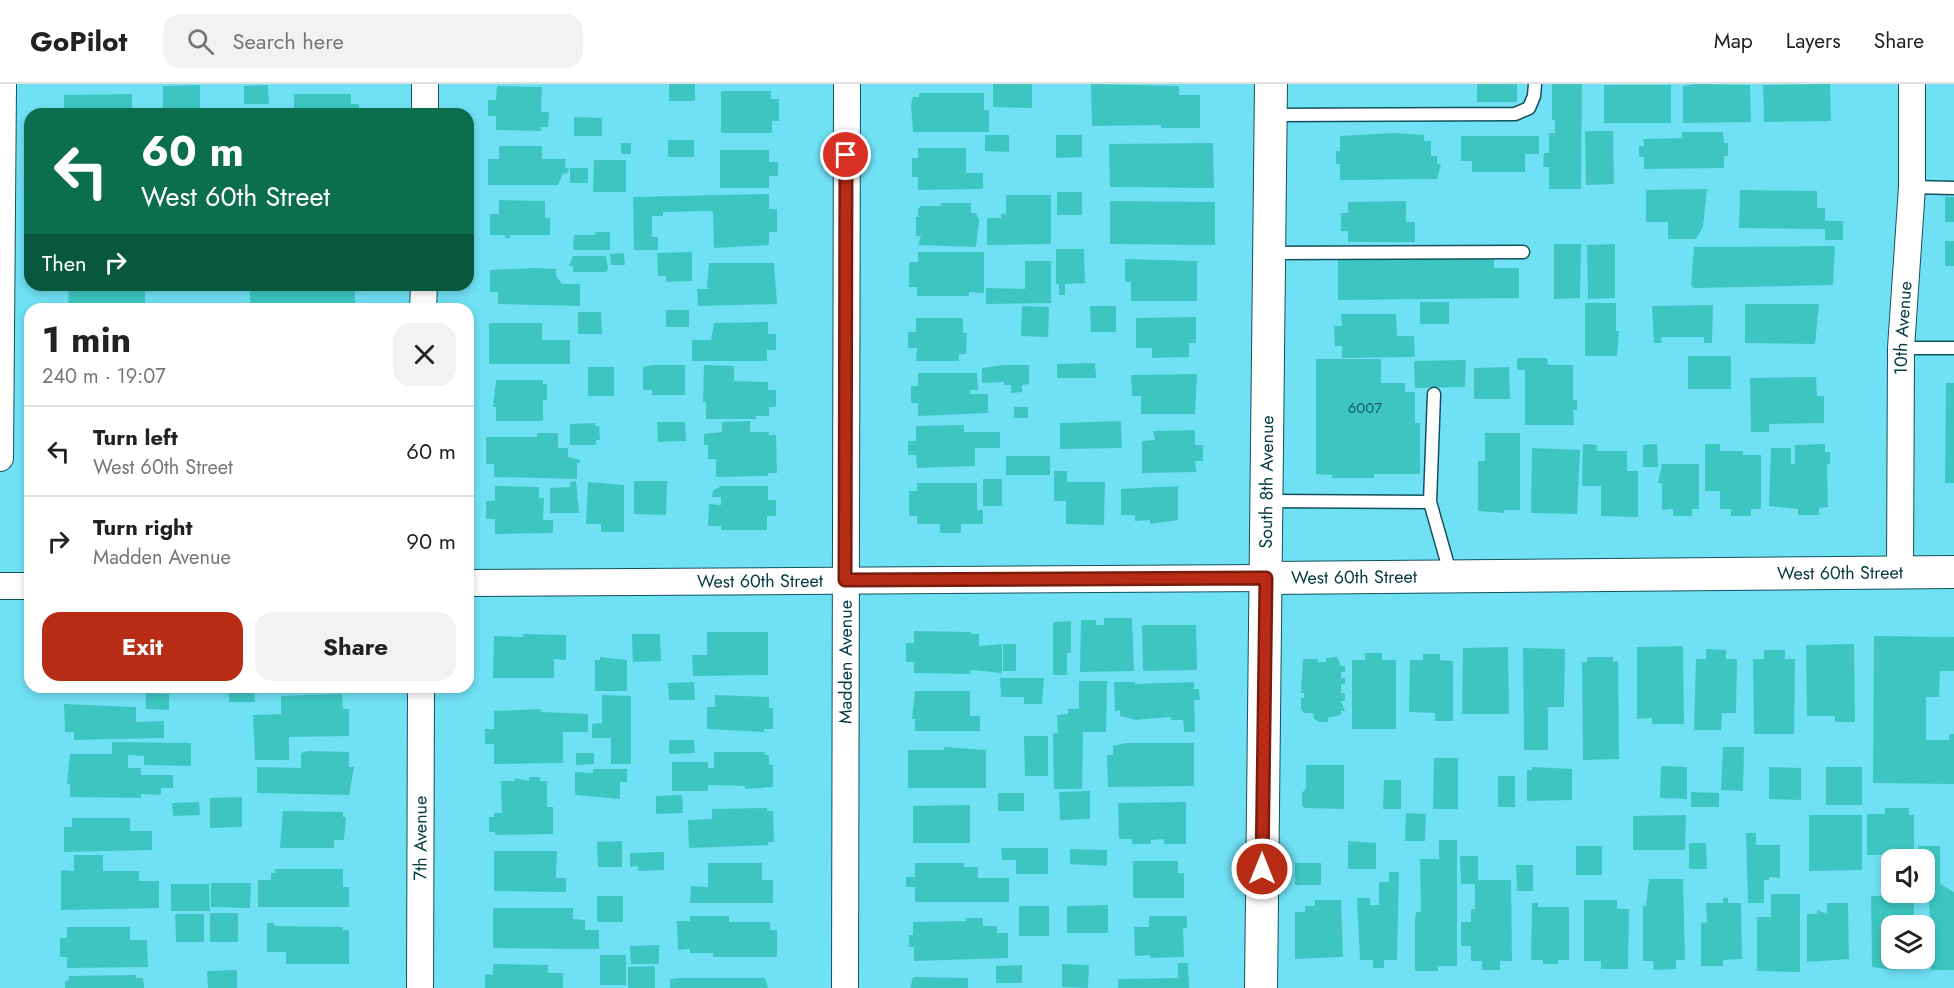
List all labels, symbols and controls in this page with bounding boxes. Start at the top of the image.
search box [163,14,583,68]
text: GoPilot [30,21,127,62]
icon: search [184,25,217,58]
text: Search here [232,25,344,57]
text: Map [1714,26,1753,56]
text: Layers [1786,26,1841,56]
text: Share [1874,26,1924,56]
text: 60 m [141,121,244,182]
pin [820,129,871,180]
icon: left [42,132,120,210]
icon: arrive [829,138,862,171]
text: West 60th Street [141,177,330,216]
icon: right [99,246,132,279]
text: Then [42,247,87,279]
street label: 10th Avenue [1888,280,1919,375]
text: 1 min [42,313,131,365]
button: close [393,323,456,386]
text: 240 m · 19:07 [42,362,166,391]
house number: 6007 [1348,397,1382,419]
street label: South 8th Avenue [1253,415,1280,549]
text: Turn left [93,421,178,453]
icon: left [42,435,75,468]
text: 60 m [406,435,456,467]
text: West 60th Street [93,453,233,482]
text: Turn right [93,511,193,543]
icon: right [42,525,75,558]
text: 90 m [406,525,456,557]
text: Madden Avenue [93,543,231,572]
street label: West 60th Street [1777,559,1904,587]
street label: West 60th Street [1291,564,1418,591]
street label: West 60th Street [697,568,824,595]
street label: Madden Avenue [833,600,859,724]
button: Exit [42,612,243,681]
button: Share [255,612,456,681]
street label: 7th Avenue [407,796,434,880]
position arrow [1230,837,1294,901]
map controls [1881,849,1935,969]
button: sound [1881,849,1935,903]
button: layers [1881,915,1935,969]

